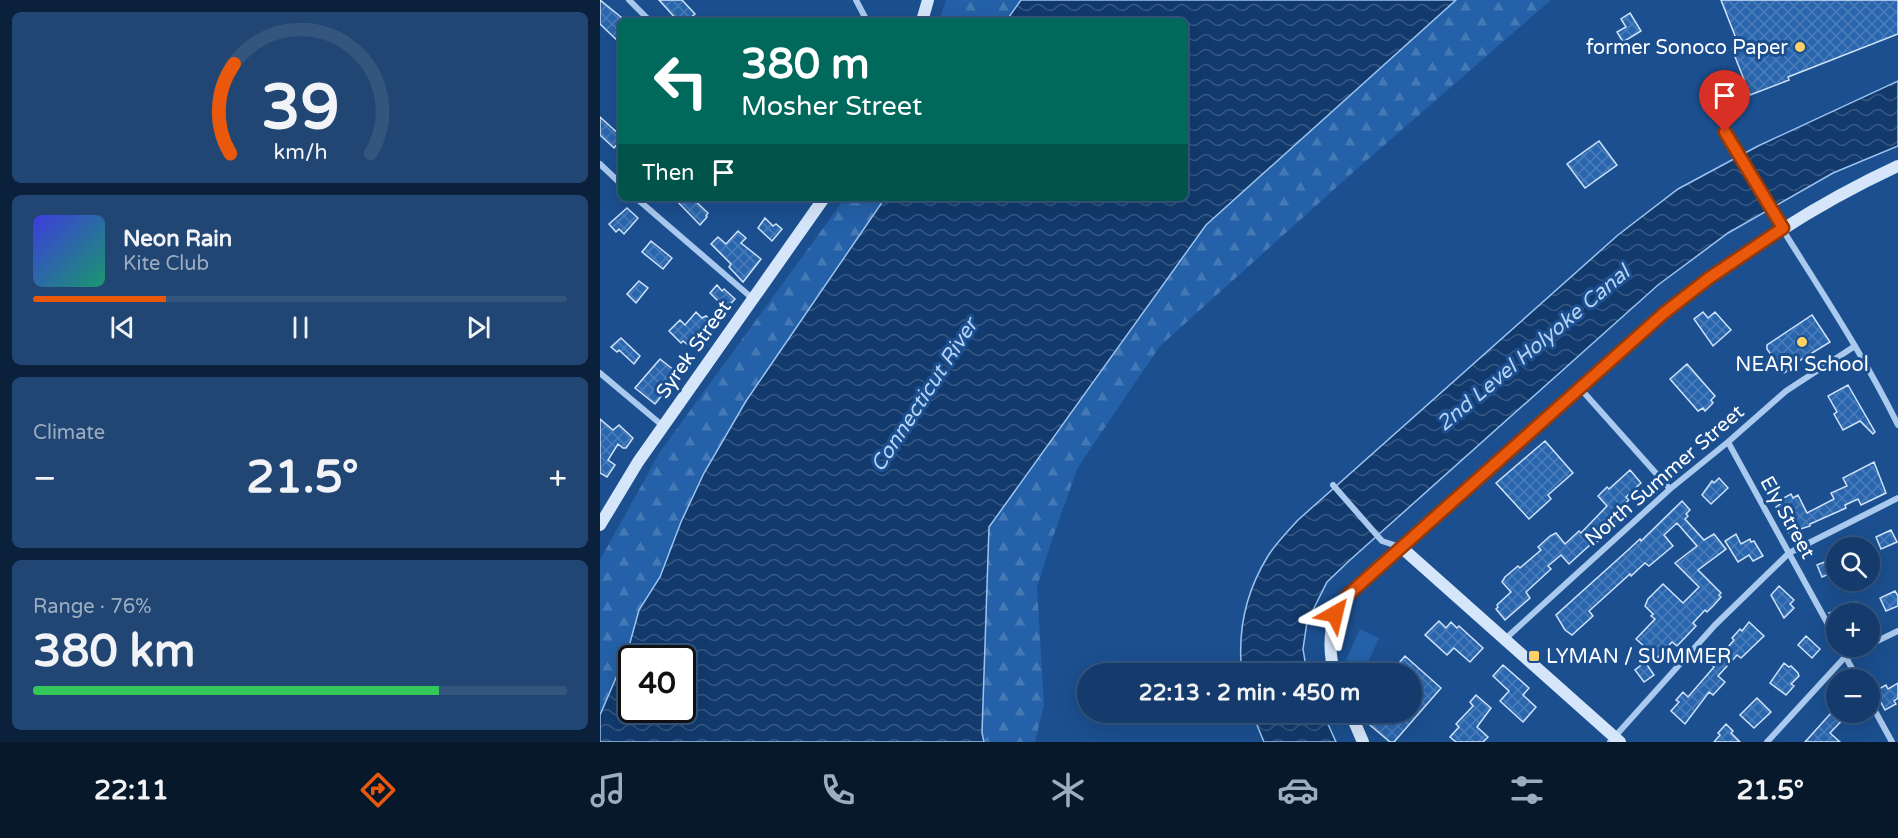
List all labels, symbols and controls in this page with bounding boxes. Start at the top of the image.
place label: former Sonoco Paper [1586,36,1788,60]
text: 380 m [741,39,870,90]
marker: former Sonoco Paper [1793,40,1807,54]
icon: left [642,42,720,120]
pin [1699,70,1750,132]
text: 39 [261,71,339,146]
icon: arrive [1708,79,1741,112]
text: Mosher Street [741,90,922,123]
text: km/h [273,140,327,166]
icon: arrive [707,156,740,189]
text: Then [642,160,695,186]
text: Neon Rain [123,226,232,252]
text: Kite Club [123,252,209,276]
water label: 2nd Level Holyoke Canal [1432,258,1637,437]
street label: Syrek Street [651,296,737,403]
icon: previous [106,311,139,344]
icon: pause [284,311,317,344]
icon: next [462,311,495,344]
water label: Connecticut River [866,312,985,477]
marker: NEARI School [1795,335,1809,349]
place label: NEARI School [1735,353,1869,377]
street label: North Summer Street [1580,400,1749,551]
text: Climate [33,421,105,445]
text: 21.5° [246,451,359,505]
text: − [33,459,57,498]
text: + [548,459,567,498]
street label: Ely Street [1755,472,1820,563]
map controls [1826,537,1880,723]
button: search [1826,537,1880,591]
position arrow [1303,582,1367,646]
text: Range · 76% [33,595,152,619]
button: + [1826,603,1880,657]
text: 380 km [33,625,195,679]
speed limit sign: 40 [618,645,696,723]
place label: LYMAN / SUMMER [1546,645,1731,669]
marker: LYMAN / SUMMER [1527,649,1541,663]
button: − [1826,669,1880,723]
text: 22:13 · 2 min · 450 m [1139,680,1360,706]
icon: directions [357,769,399,811]
icon: music [587,769,629,811]
icon: phone [817,769,859,811]
icon: climate [1047,769,1089,811]
icon: car [1277,769,1319,811]
icon: filters [1506,769,1548,811]
text: 22:11 [94,774,169,807]
text: 21.5° [1736,774,1804,807]

